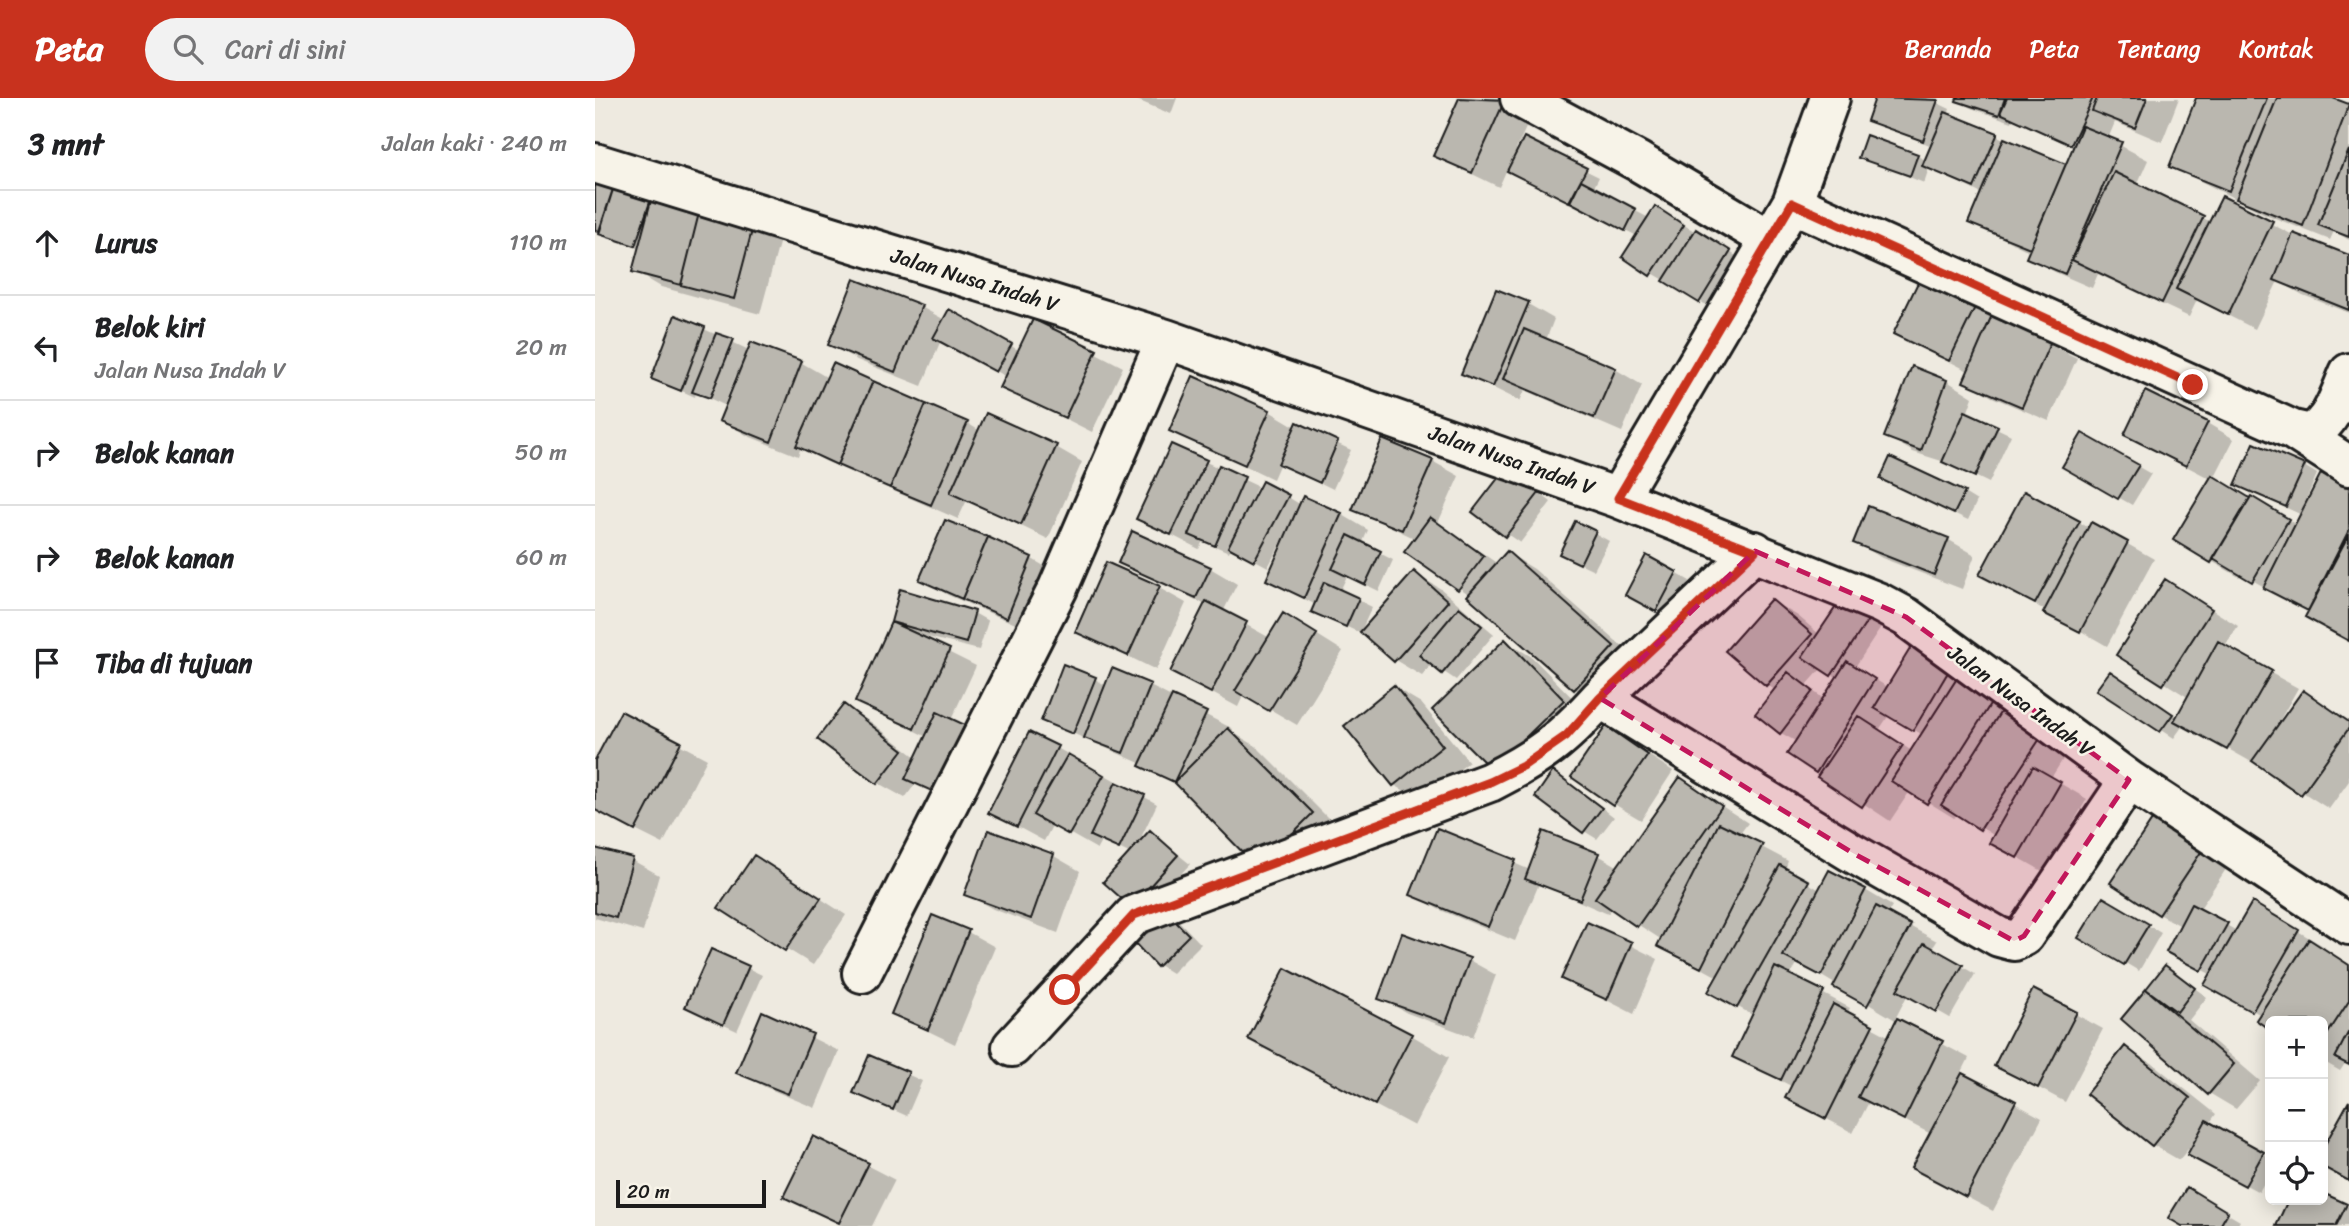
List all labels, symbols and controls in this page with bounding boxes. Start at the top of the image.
search box [145,18,635,81]
text: Peta [35,20,103,78]
text: Cari di sini [225,26,346,72]
text: Beranda [1904,28,1991,70]
text: Peta [2029,28,2079,70]
text: Tentang [2117,28,2201,70]
text: Kontak [2239,28,2314,70]
icon: search [169,30,207,68]
text: 3 mnt [28,117,104,171]
text: Jalan kaki · 240 m [382,123,567,164]
text: Lurus [95,220,158,266]
text: 110 m [509,222,567,263]
icon: ahead [28,224,66,262]
street label: Jalan Nusa Indah V [885,236,1064,324]
text: Belok kiri [95,304,205,350]
text: 20 m [516,327,567,368]
icon: left [28,329,66,367]
text: Jalan Nusa Indah V [95,350,286,391]
route end [2177,369,2208,400]
street label: Jalan Nusa Indah V [1422,413,1601,507]
text: Belok kanan [95,430,234,476]
text: 50 m [515,432,567,473]
icon: right [28,434,66,472]
text: Belok kanan [95,535,234,581]
text: 60 m [516,537,567,578]
icon: right [28,539,66,577]
street label: Jalan Nusa Indah V [1938,634,2103,768]
text: Tiba di tujuan [95,640,252,686]
icon: arrive [28,644,66,682]
route start [1049,974,1080,1005]
map controls [2265,1016,2328,1205]
button: + [2265,1016,2328,1079]
button: − [2265,1079,2328,1142]
button: locate [2265,1142,2328,1205]
text: 20 m [627,1175,670,1208]
scale bar [616,1177,767,1209]

